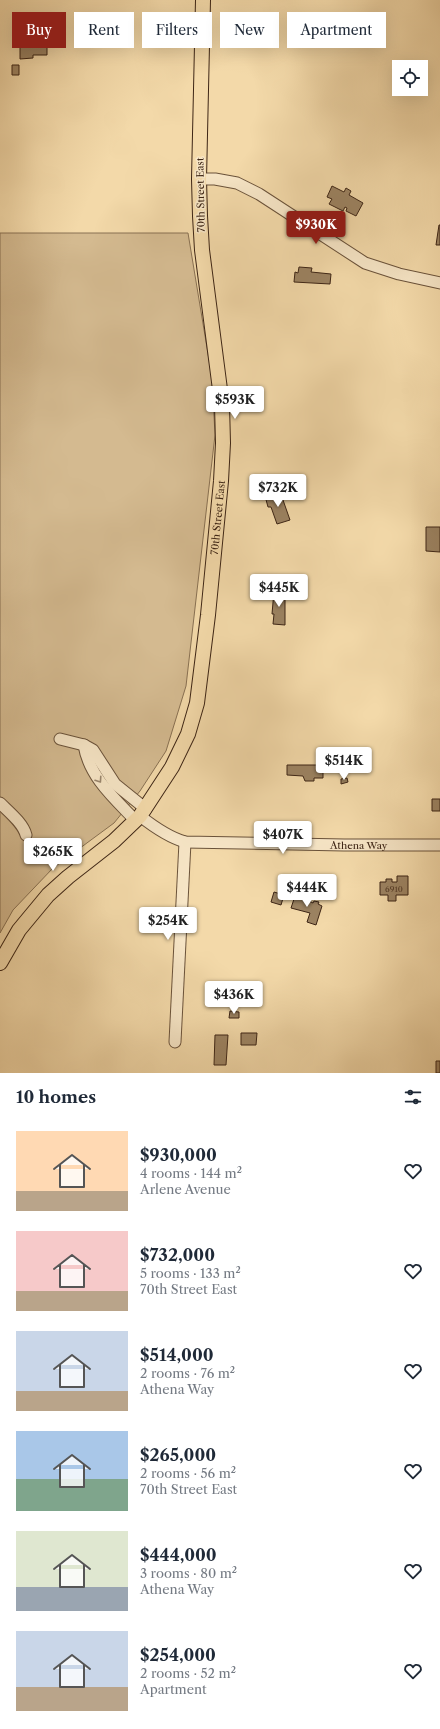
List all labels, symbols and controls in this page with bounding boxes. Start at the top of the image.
chip: Buy [12,12,66,48]
chip: Rent [74,12,134,48]
chip: Filters [142,12,212,48]
chip: New [220,12,279,48]
chip: Apartment [287,12,386,48]
map controls [392,60,428,96]
button: locate [392,60,428,96]
street label: 70th Street East [193,157,208,232]
pin: $930K [288,211,344,245]
text: $930K [295,216,337,232]
pin: $593K [207,386,263,420]
text: $593K [215,391,255,407]
pin: $732K [250,474,306,508]
street label: 70th Street East [208,479,228,555]
text: $732K [258,479,298,495]
pin: $445K [251,574,307,608]
text: $445K [259,579,299,595]
pin: $514K [316,747,372,781]
text: $514K [325,752,363,768]
one-way arrow [94,776,102,783]
pin: $407K [255,821,311,855]
text: $407K [263,826,303,842]
pin: $265K [25,838,81,872]
street label: Athena Way [329,839,388,852]
text: $265K [33,843,73,859]
pin: $444K [279,874,335,908]
text: $444K [287,879,327,895]
house number: 6910 [385,884,403,894]
pin: $254K [140,907,196,941]
text: $254K [148,912,188,928]
pin: $436K [206,981,262,1015]
text: $436K [214,986,254,1002]
icon: filters [402,1086,424,1108]
text: 10 homes [16,1087,96,1107]
text: $930,000 [140,1145,217,1165]
icon: home [48,1147,96,1195]
icon: heart [402,1160,424,1182]
text: 4 rooms · 144 m² [140,1165,242,1181]
text: Arlene Avenue [140,1181,231,1197]
text: $732,000 [140,1245,215,1265]
icon: home [48,1247,96,1295]
icon: heart [402,1260,424,1282]
text: 5 rooms · 133 m² [140,1265,241,1281]
text: 70th Street East [140,1281,237,1297]
text: $514,000 [140,1345,214,1365]
icon: home [48,1347,96,1395]
icon: heart [402,1360,424,1382]
text: 2 rooms · 76 m² [140,1365,235,1381]
text: Athena Way [140,1381,214,1397]
text: $265,000 [140,1445,216,1465]
icon: home [48,1447,96,1495]
icon: heart [402,1460,424,1482]
text: 2 rooms · 56 m² [140,1465,236,1481]
text: 70th Street East [140,1481,237,1497]
text: $444,000 [140,1545,217,1565]
icon: home [48,1547,96,1595]
icon: heart [402,1560,424,1582]
text: 3 rooms · 80 m² [140,1565,237,1581]
text: Athena Way [140,1581,214,1597]
text: $254,000 [140,1645,216,1665]
icon: home [48,1647,96,1695]
icon: heart [402,1660,424,1682]
text: 2 rooms · 52 m² [140,1665,236,1681]
text: Apartment [140,1681,207,1697]

